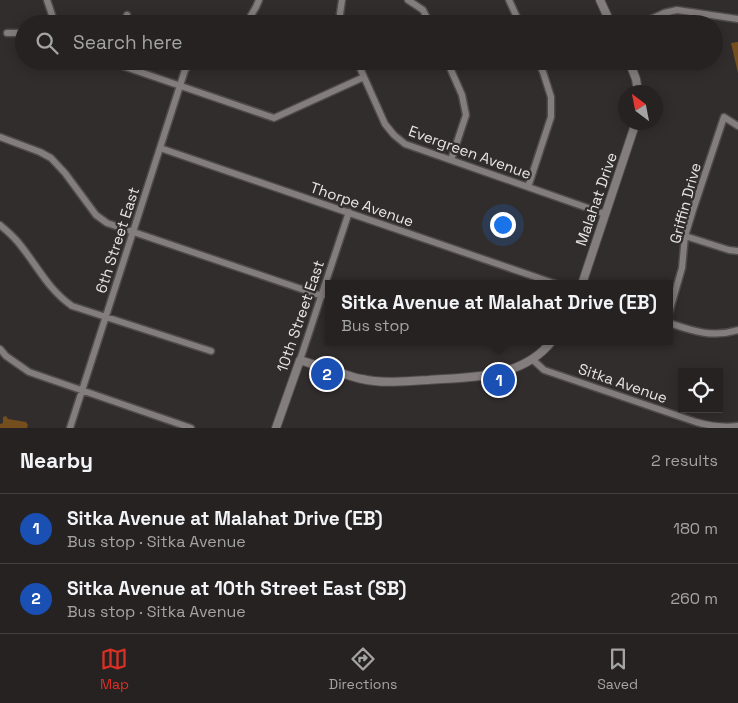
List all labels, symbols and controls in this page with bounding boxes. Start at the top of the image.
search box [15,15,723,70]
icon: search [33,29,61,57]
text: Search here [73,30,183,55]
north arrow [618,85,663,130]
street label: Evergreen Avenue [406,121,534,183]
street label: Malahat Drive [571,149,621,248]
street label: Griffin Drive [665,160,705,246]
street label: Thorpe Avenue [308,177,416,231]
street label: 6th Street East [91,184,143,295]
your location [490,212,516,238]
street label: 10th Street East [272,257,328,374]
popup [325,280,673,345]
text: Sitka Avenue at Malahat Drive (EB) [341,290,657,315]
text: Bus stop [341,315,410,336]
pin: 2 [311,355,343,393]
street label: Sitka Avenue [576,359,670,407]
pin: 1 [483,361,515,399]
map controls [678,368,723,413]
button: locate [678,368,723,413]
text: Nearby [20,447,93,474]
text: 2 results [651,450,718,471]
text: Sitka Avenue at Malahat Drive (EB) [67,506,383,531]
text: 1 [32,518,40,539]
text: 180 m [673,518,718,539]
text: Bus stop · Sitka Avenue [67,531,246,552]
text: Sitka Avenue at 10th Street East (SB) [67,576,406,601]
text: 2 [31,588,41,609]
text: 260 m [670,588,718,609]
text: Bus stop · Sitka Avenue [67,601,246,622]
tab: Map [100,645,129,693]
tab: Directions [329,645,397,693]
tab: Saved [597,645,638,693]

